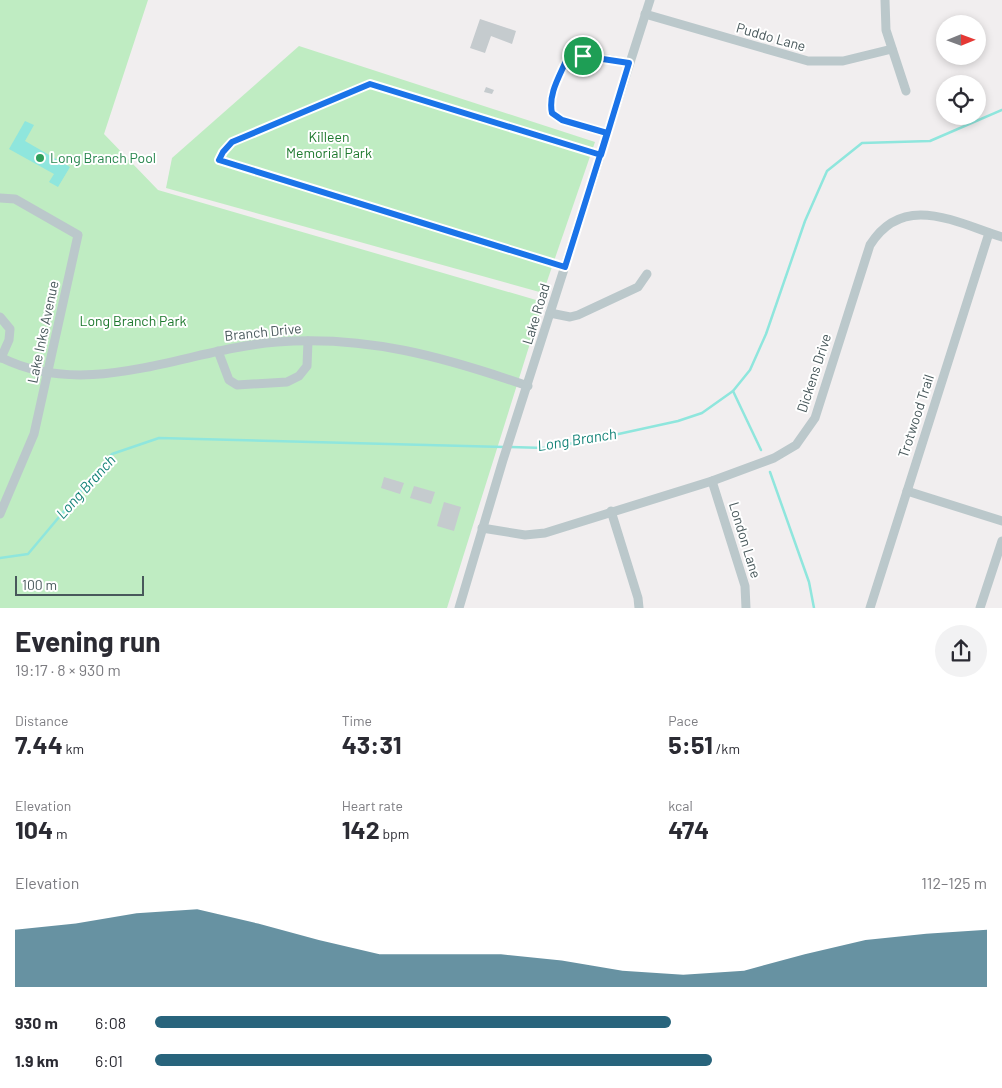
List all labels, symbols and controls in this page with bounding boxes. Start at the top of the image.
north arrow [936,15,986,65]
map controls [936,15,986,125]
street label: Puddo Lane [734,18,808,55]
pin [562,35,604,77]
icon: arrive [569,42,597,70]
button: locate [936,75,986,125]
park label: Killeen Memorial Park [286,128,372,161]
place label: Long Branch Pool [50,149,156,166]
marker: Long Branch Pool [34,152,46,164]
street label: Lake Inks Avenue [23,279,62,385]
street label: Lake Road [518,281,553,346]
park label: Long Branch Park [79,312,187,329]
street label: Branch Drive [224,319,302,344]
street label: Dickens Drive [793,331,834,414]
street label: Trotwood Trail [894,372,937,460]
water label: Long Branch [536,424,618,454]
water label: Long Branch [52,450,119,522]
street label: London Lane [726,500,765,580]
scale bar [15,573,144,596]
text: 100 m [22,576,57,593]
text: Evening run [15,624,161,658]
button: share [935,625,987,677]
text: 19:17 · 8 × 930 m [15,660,121,679]
text: Distance [15,712,68,729]
text: Time [342,712,372,729]
text: Pace [668,712,698,729]
text: 7.44 [15,729,63,759]
text: 43:31 [342,729,402,759]
text: 5:51 [668,729,713,759]
text: km [63,740,84,757]
text: /km [713,740,740,757]
text: Elevation [15,797,71,814]
text: Heart rate [342,797,403,814]
text: kcal [668,797,693,814]
text: 104 [15,814,53,844]
text: 142 [342,814,380,844]
text: 474 [668,814,709,844]
text: m [53,825,68,842]
text: bpm [380,825,409,842]
text: Elevation [15,873,79,892]
text: 112–125 m [921,873,987,892]
text: 930 m [15,1013,58,1032]
text: 6:08 [95,1013,126,1032]
text: 1.9 km [15,1051,59,1070]
text: 6:01 [95,1051,123,1070]

